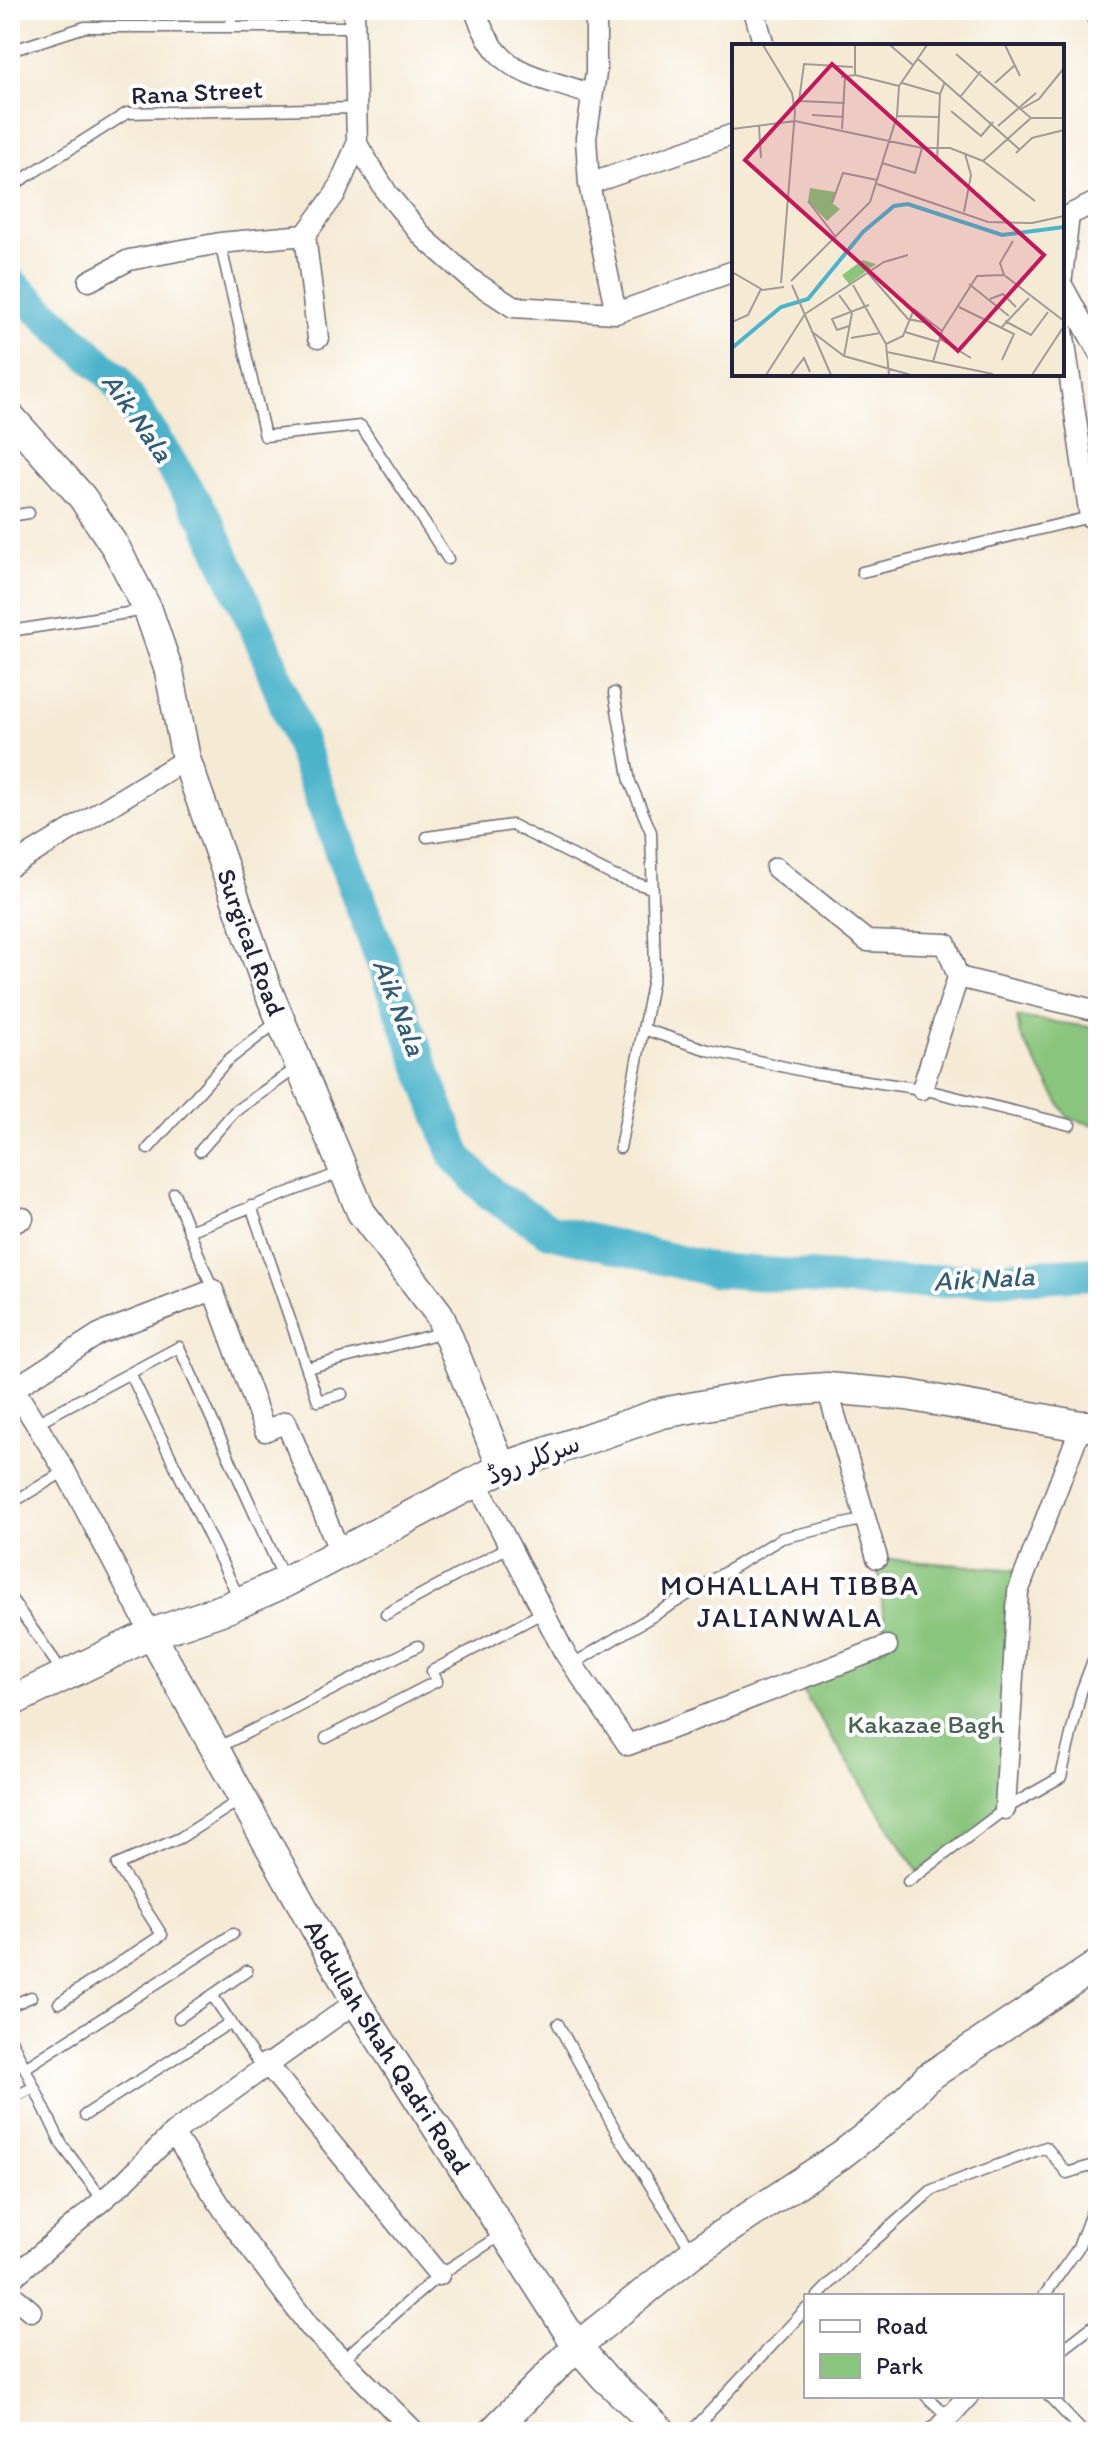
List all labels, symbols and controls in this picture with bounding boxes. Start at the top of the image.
inset map [732,44,1064,376]
street label: Rana Street [130,73,264,111]
water label: Aik Nala [95,366,181,468]
street label: Surgical Road [210,864,293,1020]
water label: Aik Nala [366,954,434,1061]
water label: Aik Nala [933,1258,1036,1298]
street label: سرکلر روڈ [482,1427,584,1491]
district label: MOHALLAH TIBBA JALIANWALA [660,1568,920,1634]
park label: Kakazae Bagh [848,1708,1004,1740]
street label: Abdullah Shah Qadri Road [297,1914,479,2181]
legend [804,2294,1064,2398]
text: Road [876,2311,928,2340]
text: Park [876,2351,923,2380]

